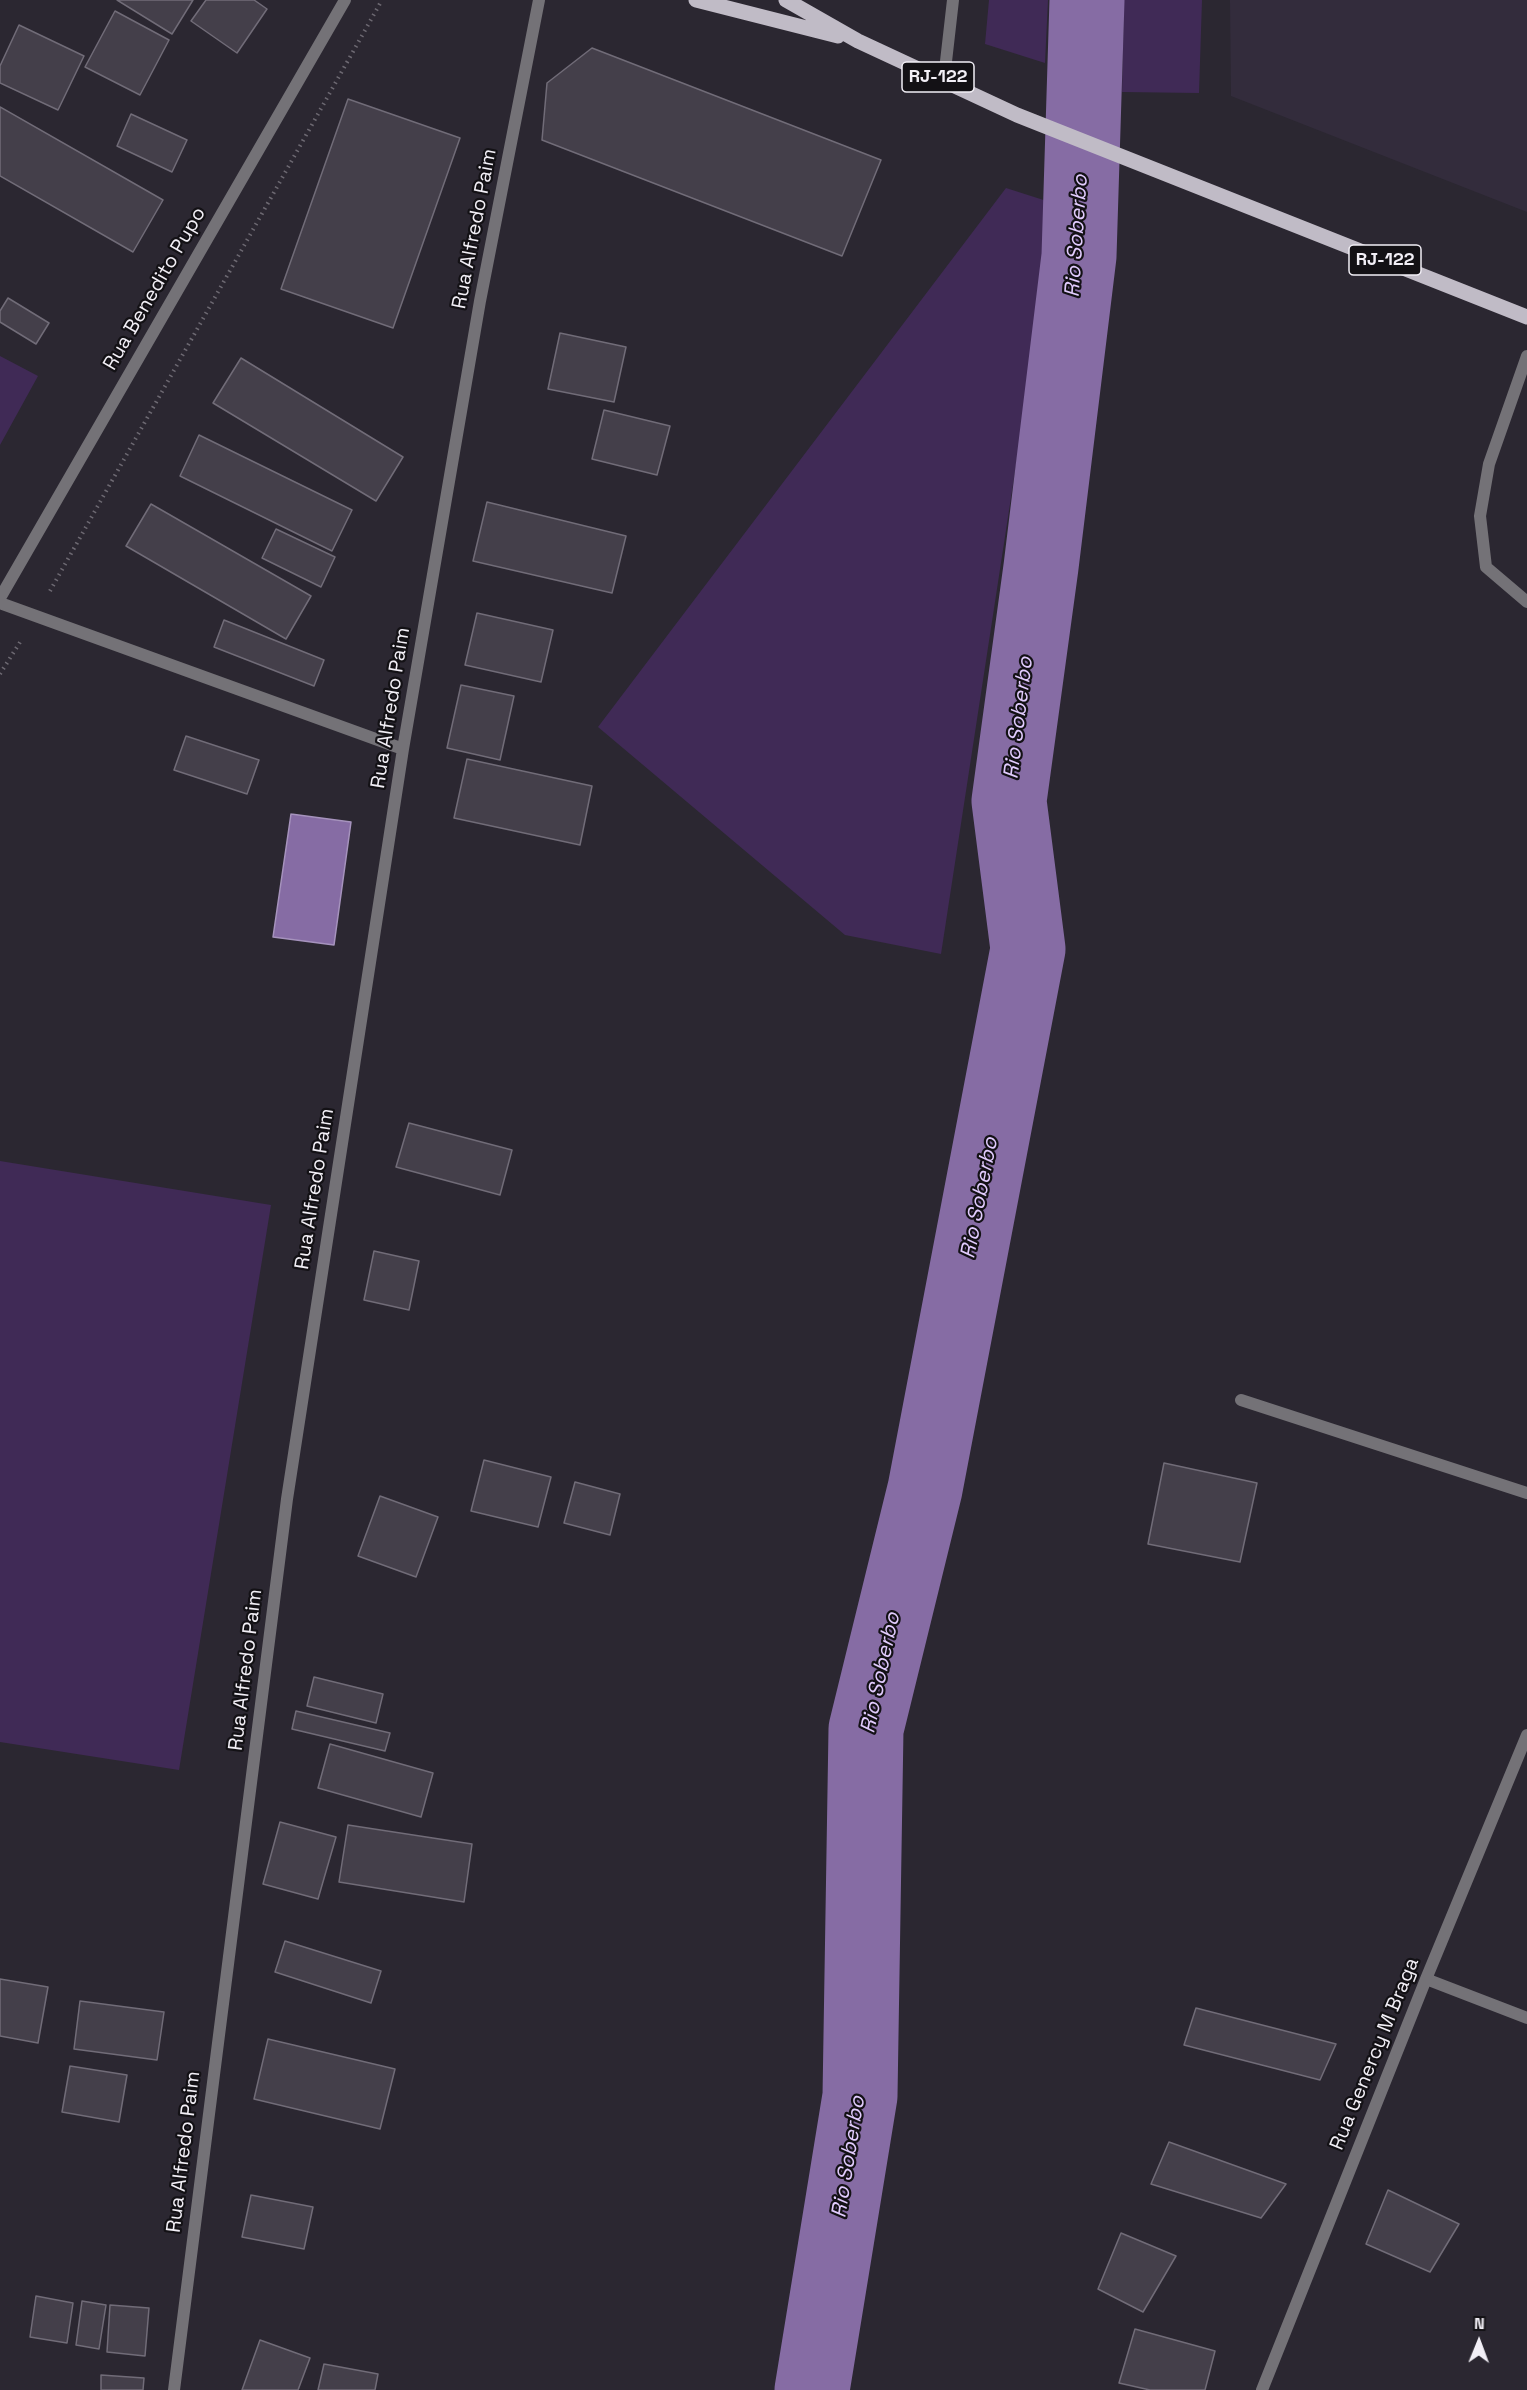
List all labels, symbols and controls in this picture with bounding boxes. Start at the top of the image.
road number: RJ-122 [902,62,974,92]
street label: Rua Alfredo Paim [448,147,502,311]
water label: Rio Soberbo [1060,174,1094,298]
street label: Rua Benedito Pupo [99,203,211,375]
road number: RJ-122 [1349,245,1421,275]
street label: Rua Alfredo Paim [366,626,416,790]
water label: Rio Soberbo [999,655,1039,781]
street label: Rua Alfredo Paim [290,1107,340,1271]
water label: Rio Soberbo [956,1135,1004,1261]
street label: Rua Alfredo Paim [224,1588,268,1752]
water label: Rio Soberbo [856,1610,906,1736]
street label: Rua Genercy M Braga [1325,1954,1425,2154]
street label: Rua Alfredo Paim [162,2070,206,2234]
water label: Rio Soberbo [827,2094,871,2220]
north arrow [1449,2312,1509,2372]
text: N [1474,2313,1485,2334]

